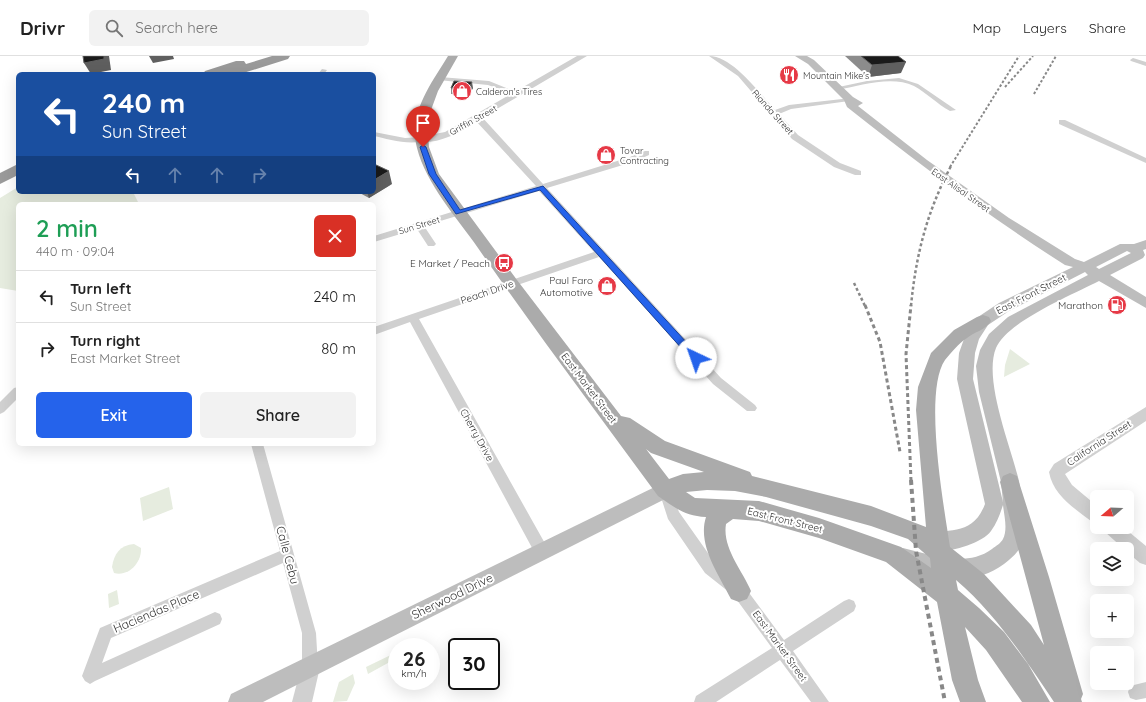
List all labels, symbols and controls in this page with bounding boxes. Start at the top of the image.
search box [89,10,369,46]
text: Drivr [20,16,65,40]
icon: search [103,17,125,39]
text: Search here [135,18,218,37]
text: Map [972,19,1001,37]
text: Layers [1023,19,1067,37]
text: Share [1089,19,1126,37]
restaurant icon: Mountain Mike's [778,64,800,86]
place label: Mountain Mike's [803,70,869,81]
shop icon: Calderon's Tires [451,80,473,102]
text: 240 m [102,85,185,120]
place label: Calderon's Tires [476,86,542,97]
street label: Rianda Street [750,87,796,137]
icon: left [36,88,88,140]
street label: Griffin Street [447,103,499,137]
pin [406,106,440,147]
icon: arrive [412,112,434,134]
text: Sun Street [102,120,187,143]
shop icon: Tovar Contracting [595,144,617,166]
place label: Tovar Contracting [620,145,669,166]
icon: left [122,164,144,186]
icon: ahead [164,164,186,186]
icon: ahead [206,164,228,186]
icon: right [248,164,270,186]
street label: East Alisal Street [930,166,992,214]
text: 2 min [36,213,98,243]
street label: Sun Street [397,214,441,236]
button: close [314,215,356,257]
text: 440 m · 09:04 [36,243,114,259]
bus stop icon: E Market / Peach [493,252,515,274]
place label: E Market / Peach [410,257,490,270]
street label: East Front Street [994,270,1069,317]
place label: Paul Faro Automotive [540,274,593,299]
shop icon: Paul Faro Automotive [596,275,618,297]
street label: Peach Drive [459,277,516,307]
text: Turn left [70,279,132,298]
icon: left [36,286,58,308]
text: 240 m [313,287,356,306]
fuel station icon: Marathon [1106,294,1128,316]
text: Sun Street [70,298,131,314]
place label: Marathon [1058,299,1103,312]
text: Turn right [70,331,141,350]
position arrow [675,337,717,379]
icon: right [36,338,58,360]
text: 80 m [321,339,356,358]
text: East Market Street [70,350,180,366]
street label: East Market Street [558,350,620,426]
button: Exit [36,392,192,438]
button: Share [200,392,356,438]
street label: Cherry Drive [457,406,497,464]
street label: California Street [1064,417,1134,469]
north arrow [1090,490,1134,534]
map controls [1090,490,1134,690]
street label: East Front Street [746,504,825,536]
street label: Calle Cebu [273,524,303,586]
button: layers [1090,542,1134,586]
street label: Sherwood Drive [409,570,495,622]
street label: Haciendas Place [111,586,201,636]
button: + [1090,594,1134,638]
street label: East Market Street [750,608,811,685]
speed limit sign: 30 [448,638,500,690]
text: 26 [403,646,425,671]
button: − [1090,646,1134,690]
text: km/h [401,667,427,680]

